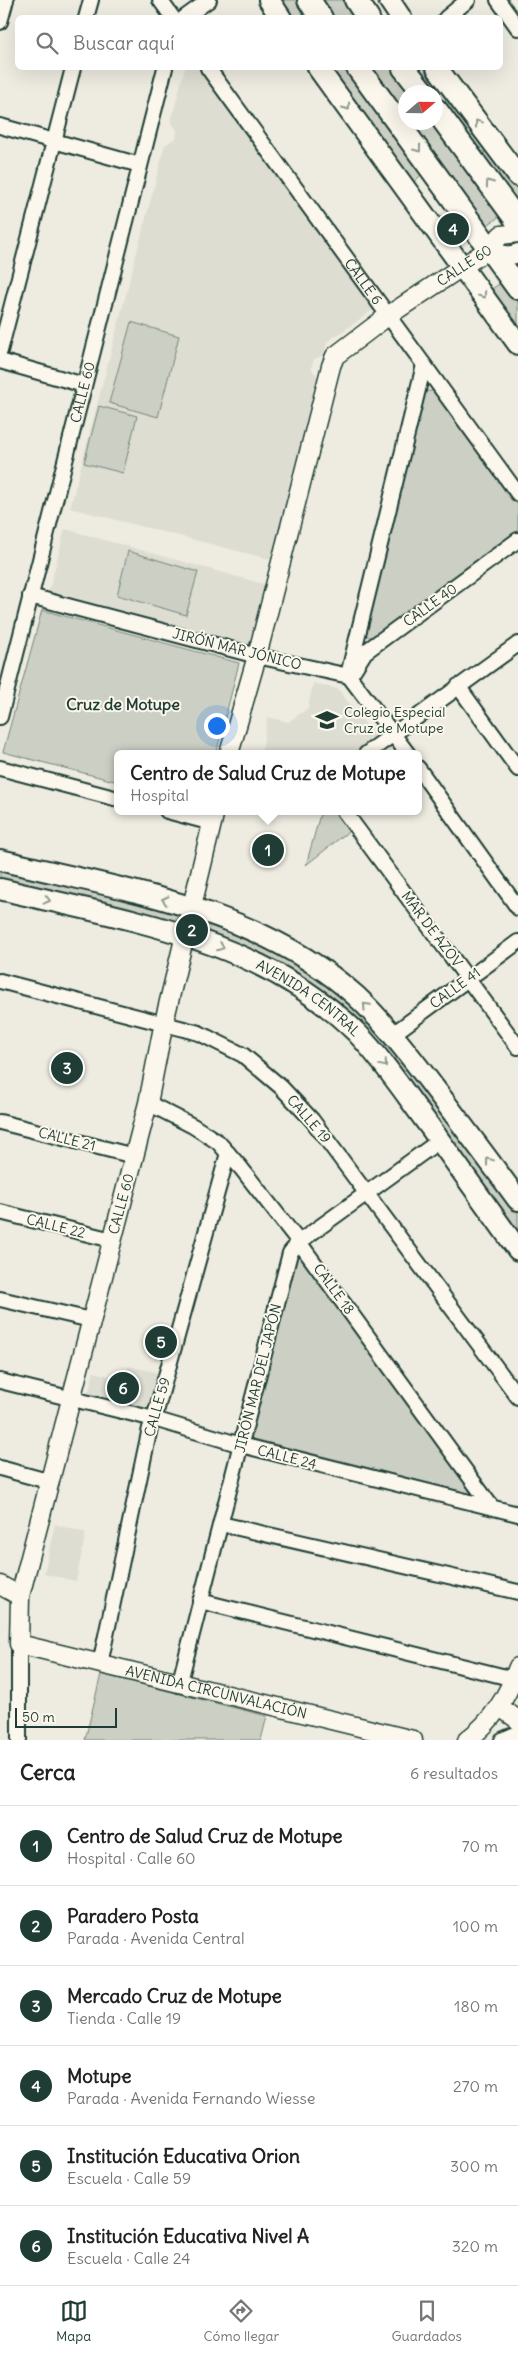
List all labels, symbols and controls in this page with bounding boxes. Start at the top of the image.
search box [15,15,503,70]
icon: search [33,29,61,57]
text: Buscar aquí [73,31,174,55]
north arrow [398,85,443,130]
one-way arrow [341,101,349,110]
one-way arrow [476,120,484,129]
one-way arrow [412,143,420,152]
one-way arrow [486,179,495,189]
pin: 4 [437,210,469,248]
street label: CALLE 60 [433,241,495,290]
street label: CALLE 6 [340,255,386,308]
one-way arrow [477,289,486,299]
street label: CALLE 60 [66,360,99,425]
street label: CALLE 40 [400,579,460,631]
street label: JIRÓN MAR JÓNICO [171,624,303,674]
district label: Cruz de Motupe [66,694,180,715]
place label: Colegio Especial Cruz de Motupe [344,703,445,737]
school or university icon: Colegio Especial Cruz de Motupe [314,707,340,733]
your location [204,713,230,739]
popup [114,750,422,815]
text: Centro de Salud Cruz de Motupe [130,761,406,785]
text: Hospital [130,785,189,805]
pin: 1 [252,831,284,869]
street label: MAR DE AZOV [398,888,467,971]
one-way arrow [43,894,52,905]
one-way arrow [161,895,170,906]
pin: 2 [176,911,208,949]
one-way arrow [216,941,225,951]
street label: AVENIDA CENTRAL [253,956,364,1041]
street label: CALLE 41 [426,964,484,1012]
one-way arrow [363,1003,372,1012]
pin: 3 [51,1049,83,1087]
one-way arrow [378,1059,387,1068]
street label: CALLE 19 [283,1091,335,1147]
street label: CALLE 21 [37,1123,97,1155]
one-way arrow [486,1157,495,1167]
street label: CALLE 60 [104,1172,138,1236]
street label: CALLE 22 [25,1210,88,1242]
street label: CALLE 18 [309,1260,359,1318]
street label: JIRÓN MAR DEL JAPÓN [231,1302,285,1454]
pin: 5 [145,1323,177,1361]
pin: 6 [107,1369,139,1407]
street label: CALLE 59 [140,1375,174,1439]
street label: CALLE 24 [255,1441,319,1473]
street label: AVENIDA CIRCUNVALACIÓN [124,1661,309,1723]
scale bar [15,1705,118,1728]
text: 50 m [22,1708,55,1726]
text: Cerca [20,1759,75,1786]
text: 6 resultados [410,1763,498,1783]
text: Centro de Salud Cruz de Motupe [67,1824,343,1848]
text: 1 [33,1836,39,1856]
text: 70 m [462,1836,498,1856]
text: Hospital · Calle 60 [67,1848,196,1868]
text: Paradero Posta [67,1904,199,1928]
text: 2 [32,1916,40,1936]
text: 100 m [453,1916,498,1936]
text: Parada · Avenida Central [67,1928,245,1948]
text: Mercado Cruz de Motupe [67,1984,282,2008]
text: 3 [31,1996,41,2016]
text: 180 m [454,1996,498,2016]
text: Tienda · Calle 19 [67,2008,181,2028]
text: Motupe [67,2064,131,2088]
text: 4 [31,2076,41,2096]
text: 270 m [453,2076,498,2096]
text: Parada · Avenida Fernando Wiesse [67,2088,315,2108]
text: Institución Educativa Orion [67,2144,300,2168]
text: 5 [31,2156,41,2176]
text: 300 m [450,2156,498,2176]
text: Escuela · Calle 59 [67,2168,191,2188]
text: Institución Educativa Nivel A [67,2224,309,2248]
text: 6 [31,2236,41,2256]
text: 320 m [452,2236,498,2256]
text: Escuela · Calle 24 [67,2248,191,2268]
tab: Mapa [56,2297,91,2345]
tab: Cómo llegar [204,2297,279,2345]
tab: Guardados [391,2297,462,2345]

